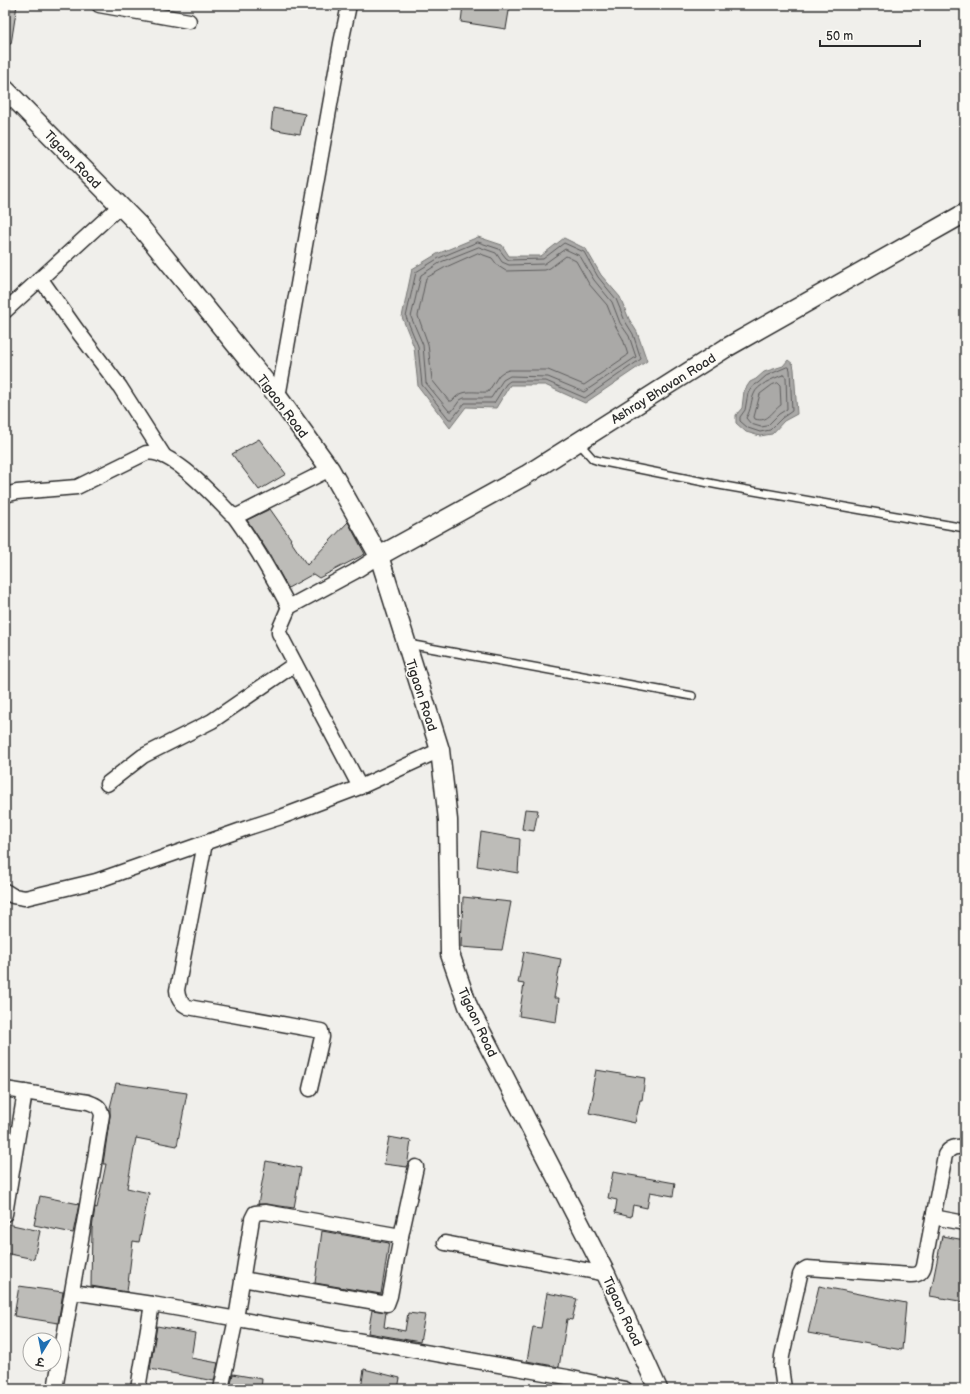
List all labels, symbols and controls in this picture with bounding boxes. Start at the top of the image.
scale bar [820,22,920,48]
text: 50 m [826,29,853,44]
street label: Tigaon Road [41,127,104,192]
street label: Ashray Bhavan Road [608,350,719,428]
street label: Tigaon Road [253,372,311,441]
street label: Tigaon Road [402,657,440,733]
street label: Tigaon Road [454,985,500,1060]
street label: Tigaon Road [599,1274,645,1349]
north arrow [22,1332,62,1372]
text: उ [34,1354,46,1369]

